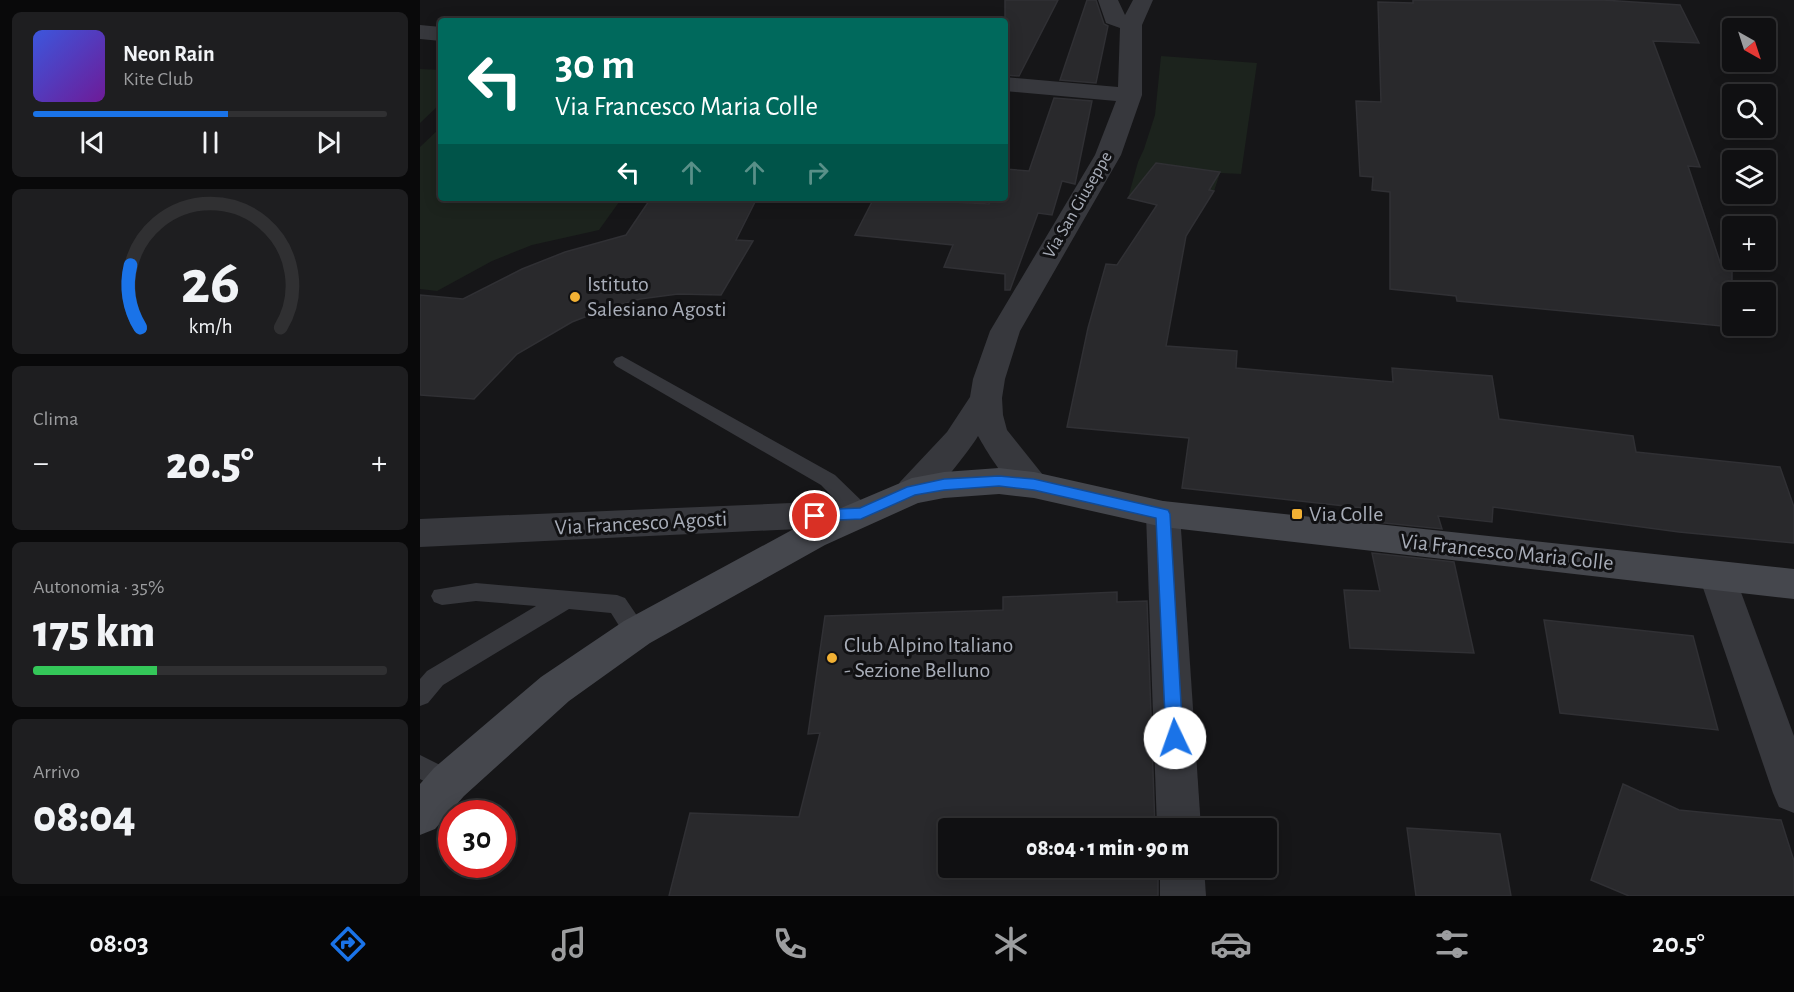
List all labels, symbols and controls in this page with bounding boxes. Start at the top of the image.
north arrow [1722,18,1776,72]
map controls [1722,18,1776,336]
icon: left [456,42,534,120]
text: Neon Rain [123,43,215,65]
text: 30 m [555,44,635,86]
text: Kite Club [123,69,193,89]
button: search [1722,84,1776,138]
text: Via Francesco Maria Colle [555,93,818,120]
icon: previous [76,126,109,159]
icon: pause [194,126,227,159]
icon: next [312,126,345,159]
street label: Via San Giuseppe [1040,148,1116,262]
button: layers [1722,150,1776,204]
icon: left [612,156,645,189]
icon: ahead [675,156,708,189]
icon: ahead [738,156,771,189]
icon: right [801,156,834,189]
button: + [1722,216,1776,270]
text: 26 [180,252,240,314]
place label: Istituto Salesiano Agosti [587,273,727,320]
button: − [1722,282,1776,336]
marker: Istituto Salesiano Agosti [568,290,582,304]
text: km/h [188,317,232,338]
text: Clima [33,409,78,429]
text: 20.5° [166,442,254,487]
text: − [33,447,49,480]
text: + [371,447,387,480]
pin [789,490,840,541]
icon: arrive [798,499,831,532]
place label: Via Colle [1309,503,1383,525]
street label: Via Francesco Agosti [554,507,728,539]
marker: Via Colle [1290,507,1304,521]
street label: Via Francesco Maria Colle [1399,530,1615,574]
text: Autonomia · 35% [33,577,164,597]
text: 175 km [33,610,155,655]
place label: Club Alpino Italiano - Sezione Belluno [844,634,1013,681]
marker: Club Alpino Italiano - Sezione Belluno [825,651,839,665]
position arrow [1143,706,1207,770]
text: Arrivo [33,762,80,782]
text: 08:04 [33,795,136,840]
speed limit sign: 30 [438,800,516,878]
text: 08:04 · 1 min · 90 m [1026,837,1189,859]
icon: directions [327,923,369,965]
icon: music [548,923,590,965]
icon: phone [769,923,811,965]
icon: climate [990,923,1032,965]
icon: car [1210,923,1252,965]
icon: filters [1431,923,1473,965]
text: 08:03 [89,930,149,957]
text: 20.5° [1652,930,1705,957]

